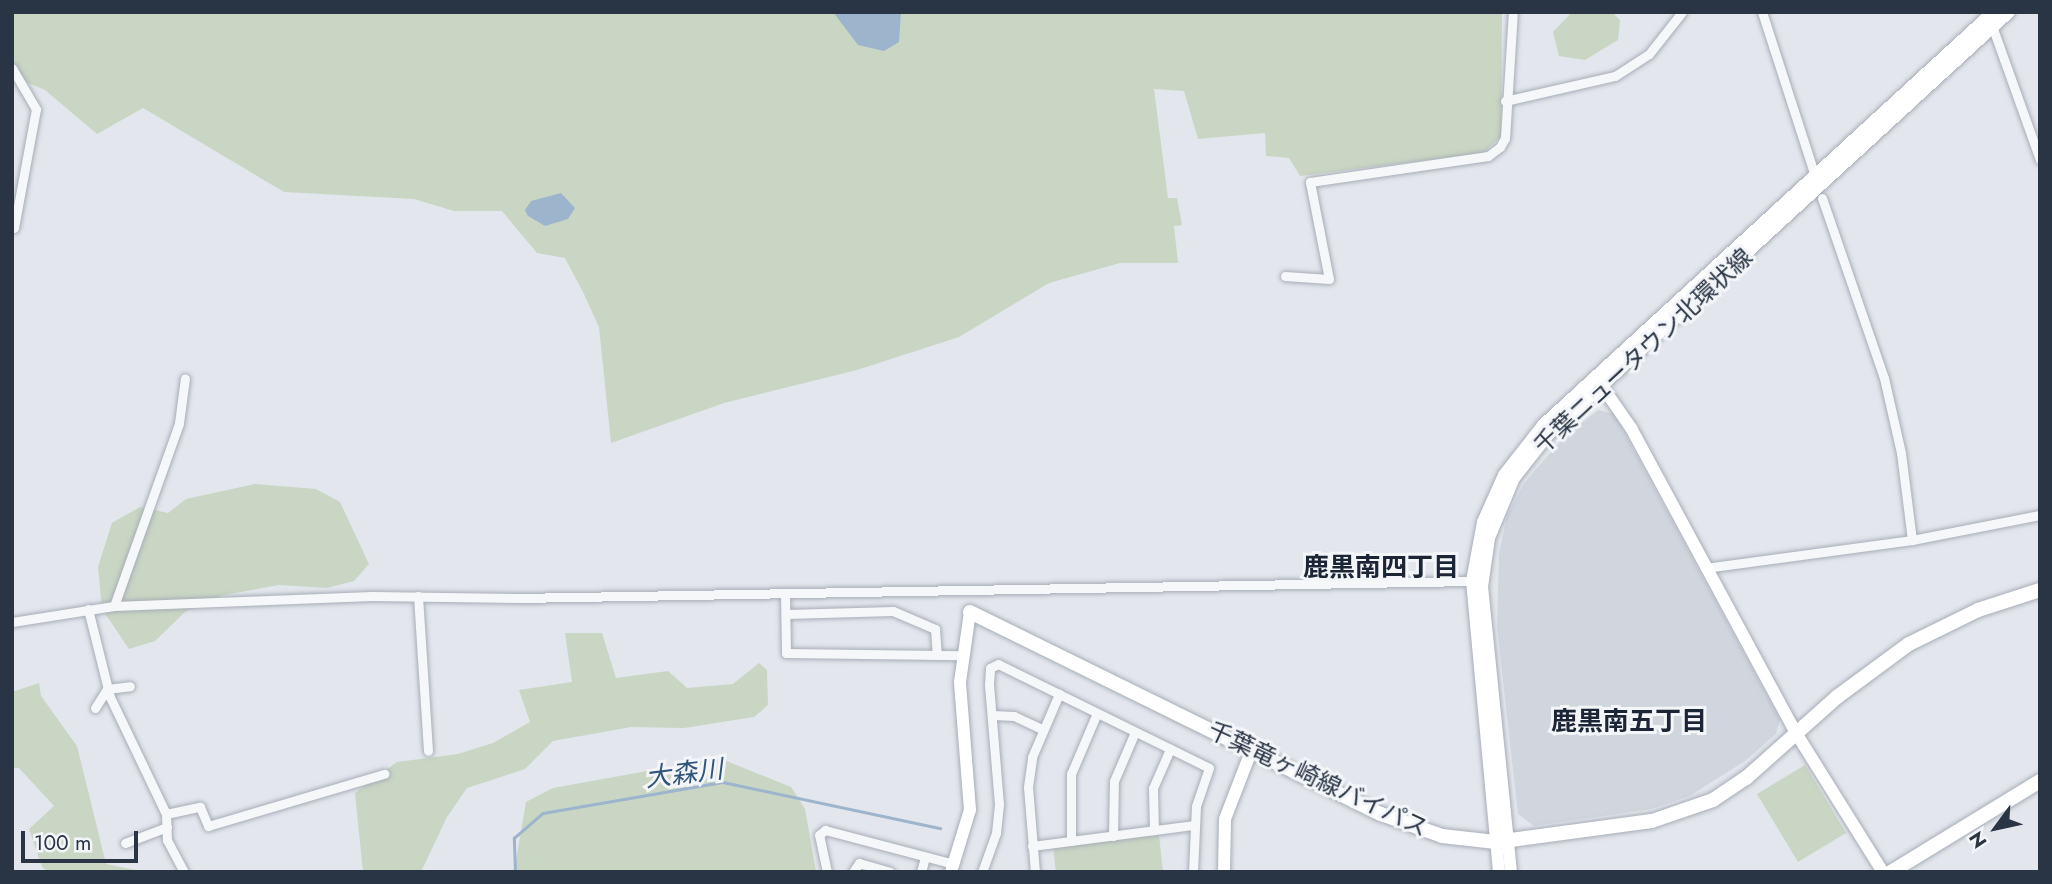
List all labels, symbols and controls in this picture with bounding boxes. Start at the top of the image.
street label: 千葉ニュータウン北環状線 [1528,242,1758,460]
district label: 鹿黒南四丁目 [1303,552,1459,584]
district label: 鹿黒南五丁目 [1551,706,1707,738]
street label: 千葉竜ヶ崎線バイパス [1203,715,1433,843]
water label: 大森川 [643,754,725,794]
north arrow [1961,793,2031,863]
scale bar [24,818,142,862]
text: N [1963,826,1993,853]
text: 100 m [34,828,91,858]

